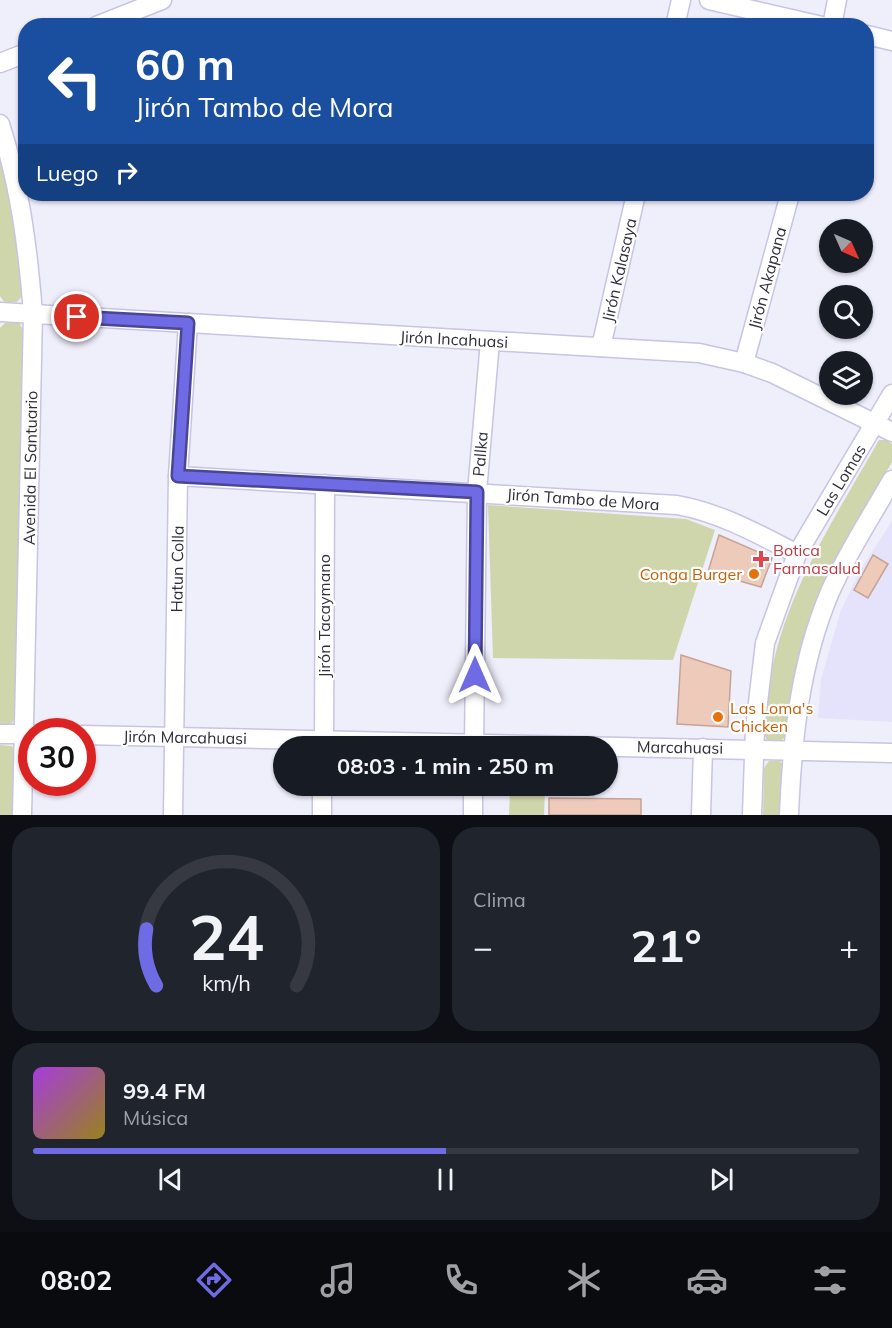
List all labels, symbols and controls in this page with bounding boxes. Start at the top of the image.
text: 60 m [135,38,235,91]
icon: left [36,42,114,120]
text: Jirón Tambo de Mora [135,90,393,124]
icon: right [110,156,143,189]
text: Luego [36,159,98,187]
street label: Jirón Kalasaya [597,216,641,324]
north arrow [819,219,873,273]
map controls [819,219,873,405]
street label: Jirón Akapana [744,225,790,331]
button: search [819,285,873,339]
pin [51,291,102,342]
icon: arrive [60,300,93,333]
street label: Jirón Incahuasi [399,326,509,352]
button: layers [819,351,873,405]
street label: Avenida El Santuario [19,391,41,545]
street label: Pallka [468,431,492,477]
street label: Las Lomas [812,441,870,519]
street label: Jirón Tambo de Mora [506,484,660,514]
street label: Hatun Colla [166,525,188,613]
place label: Botica Farmasalud [773,540,861,578]
marker: Botica Farmasalud [754,552,768,566]
street label: Jirón Tacaymano [314,554,334,678]
place label: Conga Burger [640,564,742,584]
marker: Conga Burger [747,567,761,581]
position arrow [443,643,507,707]
place label: Las Loma's Chicken [730,698,813,736]
marker: Las Loma's Chicken [711,710,725,724]
speed limit sign: 30 [18,718,96,796]
street label: Jirón Marcahuasi [123,726,247,748]
street label: Marcahuasi [637,736,723,758]
text: 08:03 · 1 min · 250 m [337,752,554,780]
text: Clima [473,887,526,912]
text: 24 [189,897,263,976]
text: 21° [630,917,702,973]
text: − [473,926,493,967]
text: + [839,926,859,967]
text: km/h [202,969,250,996]
text: 99.4 FM [123,1077,206,1105]
text: Música [123,1105,188,1130]
icon: previous [154,1163,187,1196]
icon: pause [429,1163,462,1196]
icon: next [705,1163,738,1196]
icon: directions [193,1259,235,1301]
icon: music [317,1259,359,1301]
icon: phone [440,1259,482,1301]
icon: climate [563,1259,605,1301]
icon: car [686,1259,728,1301]
icon: filters [809,1259,851,1301]
text: 08:02 [41,1263,112,1297]

